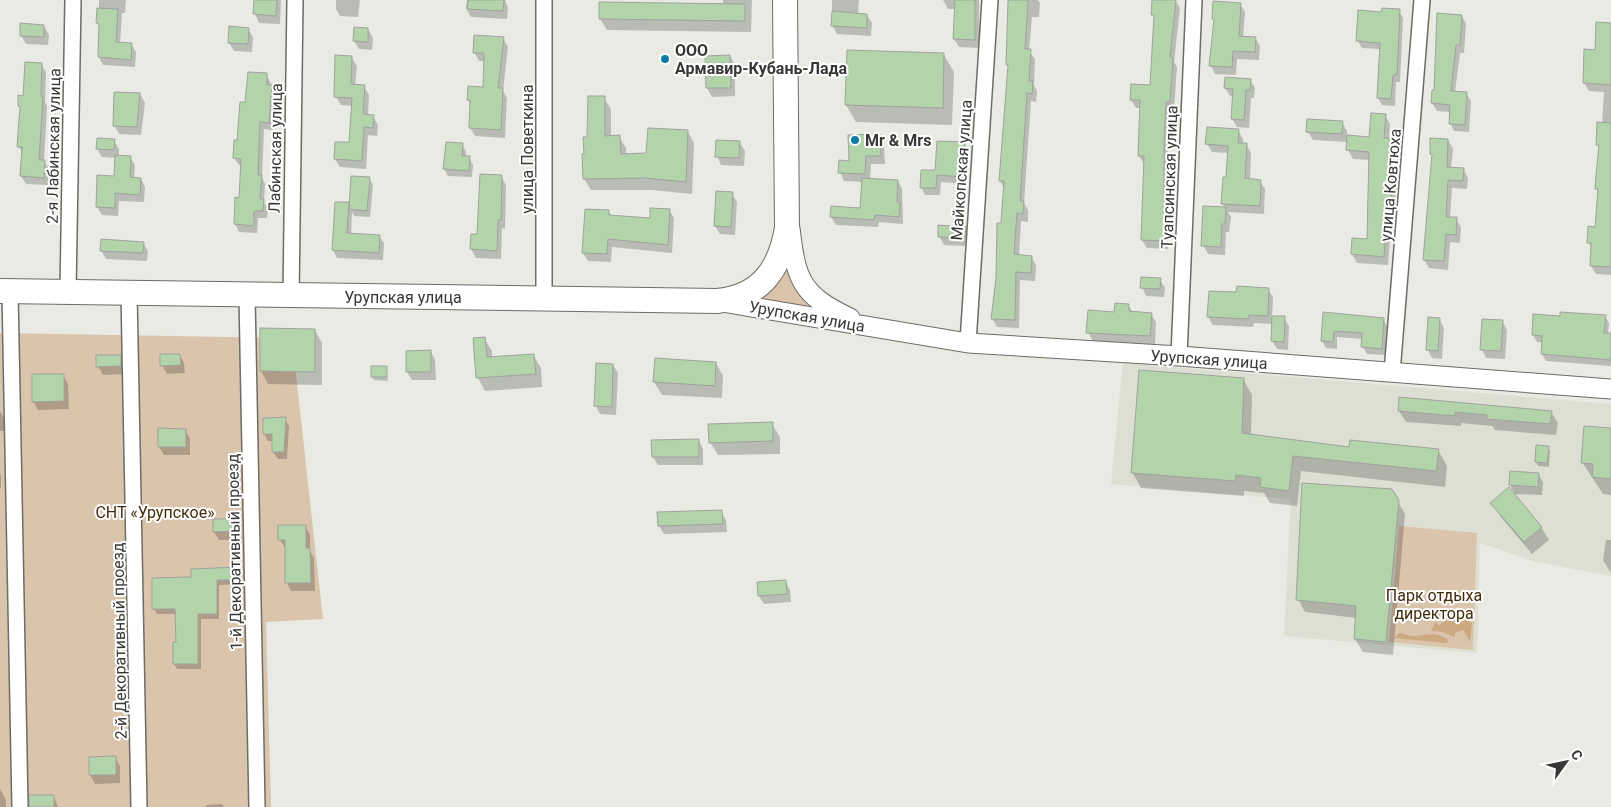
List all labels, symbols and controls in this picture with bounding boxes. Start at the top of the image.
place label: ООО Армавир-Кубань-Лада [675,41,848,78]
marker: ООО Армавир-Кубань-Лада [659,53,671,65]
street label: 2-я Лабинская улица [43,68,64,224]
street label: Лабинская улица [265,83,286,213]
street label: улица Поветкина [518,84,537,214]
street label: Майкопская улица [947,99,976,241]
street label: Туапсинская улица [1157,105,1181,249]
street label: улица Ковтюха [1376,128,1405,242]
place label: Mr & Mrs [865,131,931,150]
marker: Mr & Mrs [849,134,861,146]
street label: Урупская улица [344,288,462,307]
street label: Урупская улица [747,297,866,336]
street label: Урупская улица [1150,346,1268,373]
street label: 1-й Декоративный проезд [223,453,246,651]
park label: СНТ «Урупское» [95,503,215,522]
street label: 2-й Декоративный проезд [108,542,131,740]
park label: Парк отдыха директора [1386,586,1482,623]
north arrow [1541,737,1591,787]
text: С [1568,747,1586,763]

